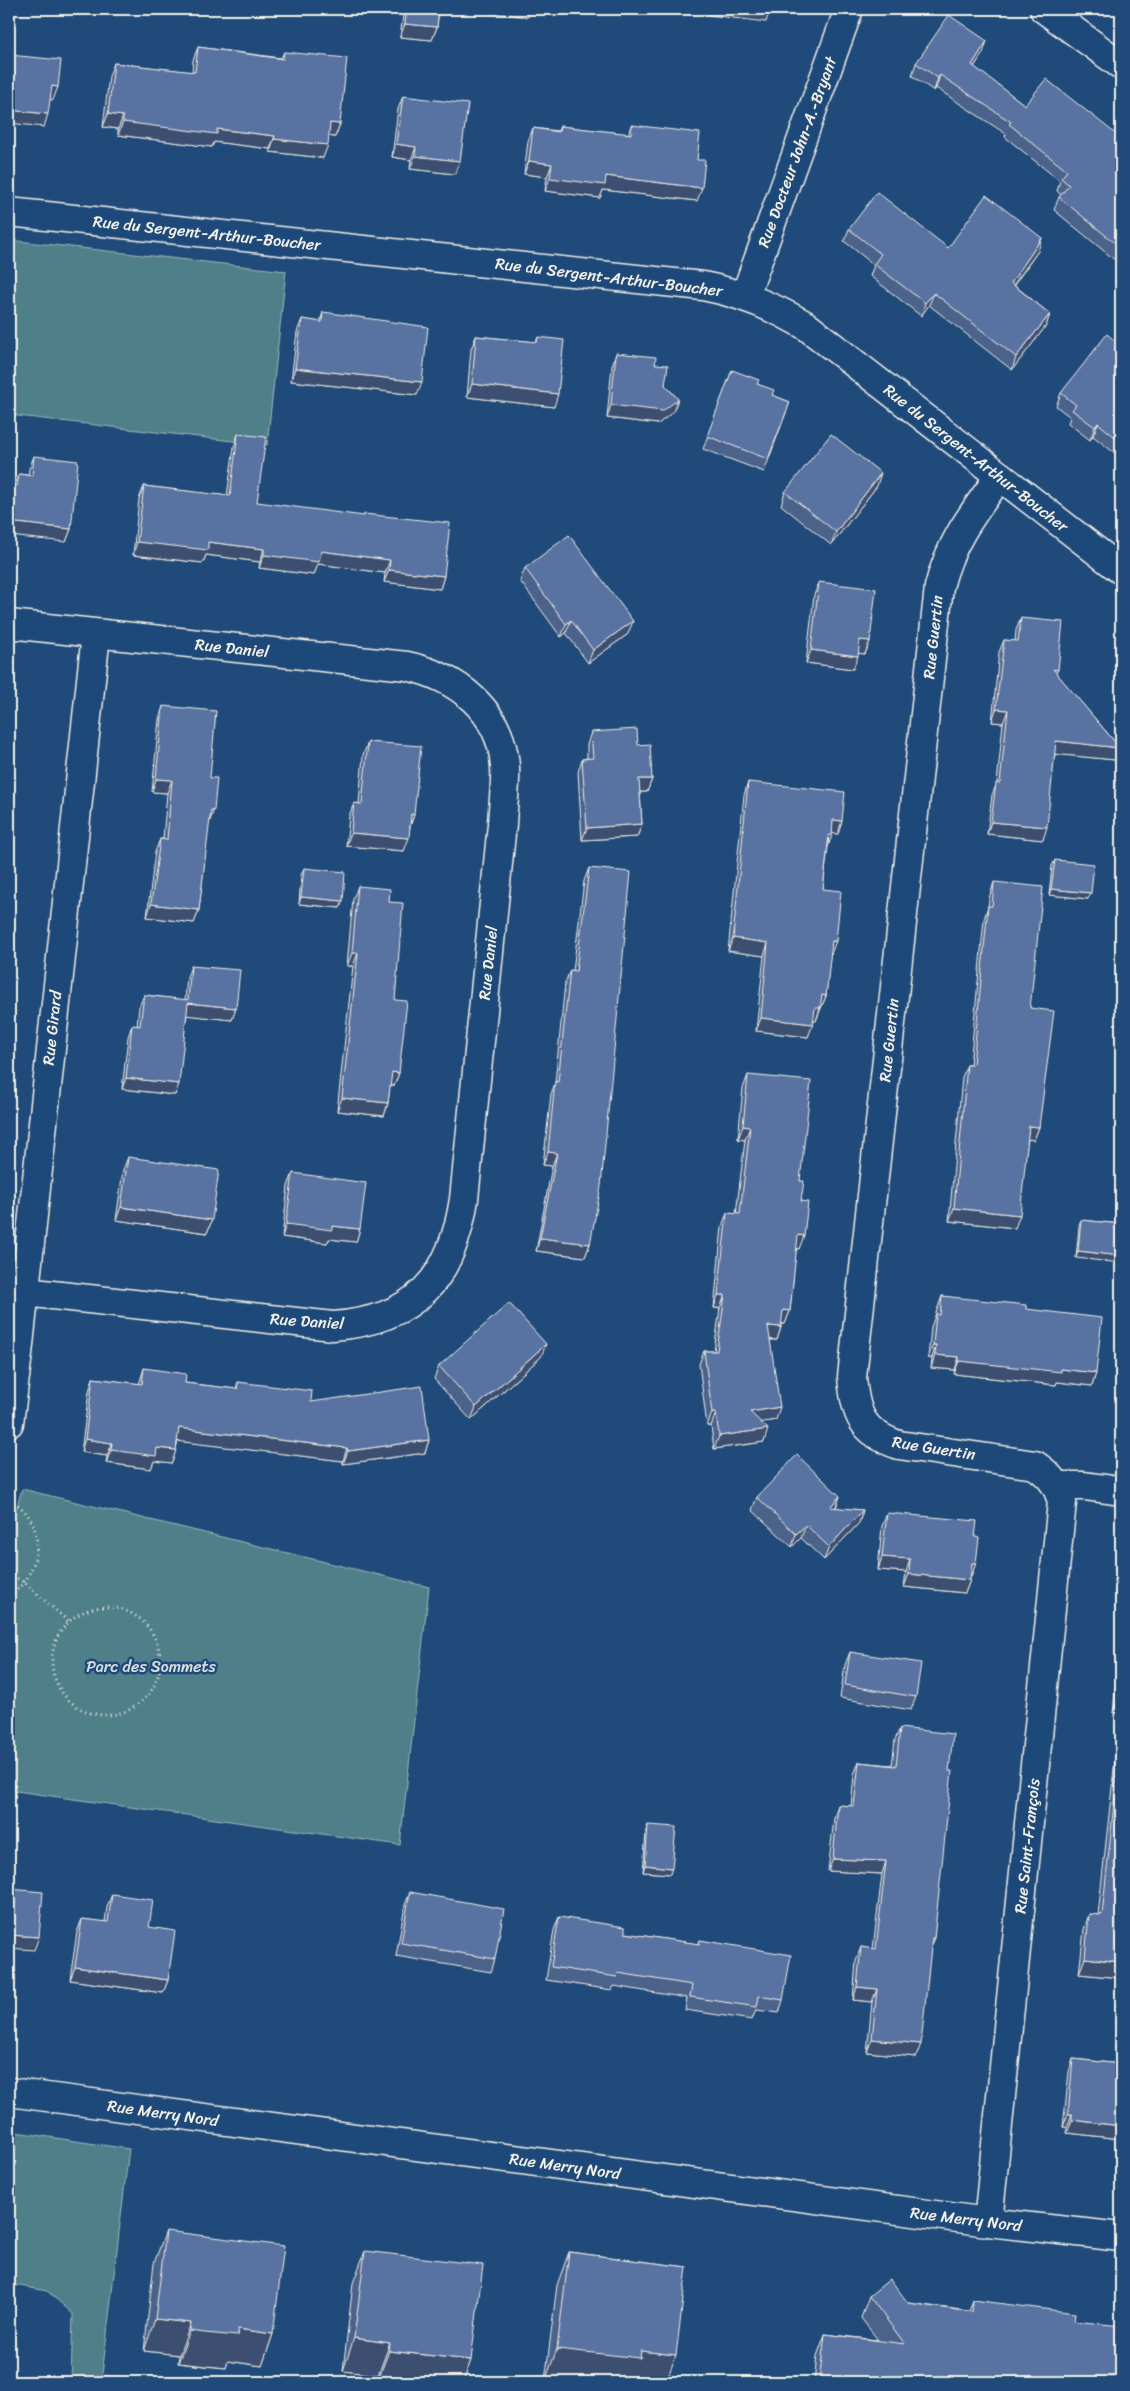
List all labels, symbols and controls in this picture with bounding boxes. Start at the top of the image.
street label: Rue Docteur John-A.-Bryant [749,52,845,252]
street label: Rue du Sergent-Arthur-Boucher [92,207,324,260]
street label: Rue du Sergent-Arthur-Boucher [494,249,726,306]
street label: Rue du Sergent-Arthur-Boucher [877,376,1076,541]
street label: Rue Guertin [914,593,952,680]
street label: Rue Daniel [194,630,271,666]
street label: Rue Daniel [470,924,506,1001]
street label: Rue Girard [34,988,70,1067]
street label: Rue Guertin [870,996,908,1083]
street label: Rue Daniel [269,1304,345,1338]
street label: Rue Guertin [890,1427,978,1469]
park label: Parc des Sommets [86,1652,217,1681]
street label: Rue Saint-François [1005,1776,1049,1915]
street label: Rue Merry Nord [106,2091,222,2135]
street label: Rue Merry Nord [508,2144,624,2188]
street label: Rue Merry Nord [909,2198,1025,2240]

